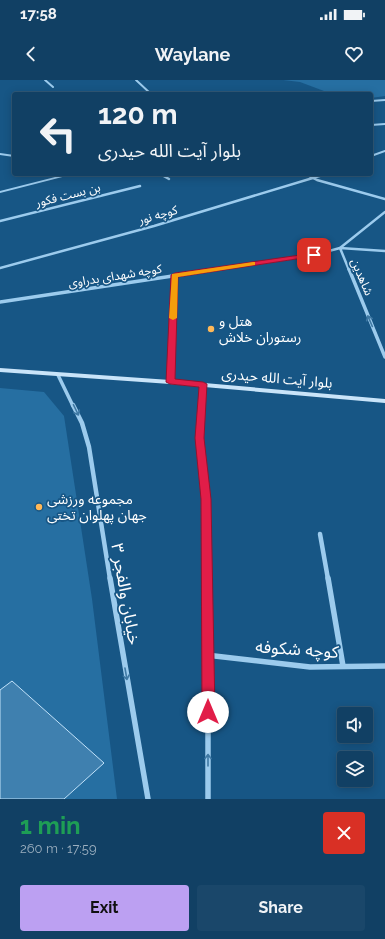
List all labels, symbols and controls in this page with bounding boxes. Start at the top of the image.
text: 17:58 [20,5,57,23]
icon: back [20,43,42,65]
icon: heart [343,43,365,65]
text: Waylane [155,44,230,65]
text: 120 m [98,98,178,131]
icon: left [32,108,84,160]
text: بلوار آیت الله حیدری [98,140,241,161]
street label: بن بست فکور [33,180,102,210]
street label: کوچه نور [136,202,180,228]
pin [297,238,331,272]
icon: arrive [303,244,325,266]
street label: شاهدین [348,257,376,297]
street label: کوچه شهدای بدراوی [67,262,164,291]
place label: هتل و رستوران خلاش [219,313,301,346]
one-way arrow [366,315,373,327]
marker: هتل و رستوران خلاش [206,324,216,334]
street label: بلوار آیت الله حیدری [221,365,333,392]
one-way arrow [73,404,80,416]
place label: مجموعه ورزشی جهان پهلوان تختی [47,491,147,525]
marker: مجموعه ورزشی جهان پهلوان تختی [34,502,44,512]
street label: خیابان والفجر ۳ [106,542,145,647]
street label: کوچه شکوفه [255,636,340,663]
one-way arrow [123,668,131,681]
position arrow [187,691,229,733]
map controls [337,707,373,787]
button: sound [337,707,373,743]
button: layers [337,751,373,787]
one-way arrow [204,754,212,767]
text: 1 min [20,811,81,840]
button: close [323,812,365,854]
text: 260 m · 17:59 [20,841,97,856]
button: Exit [20,885,189,931]
button: Share [197,885,365,931]

